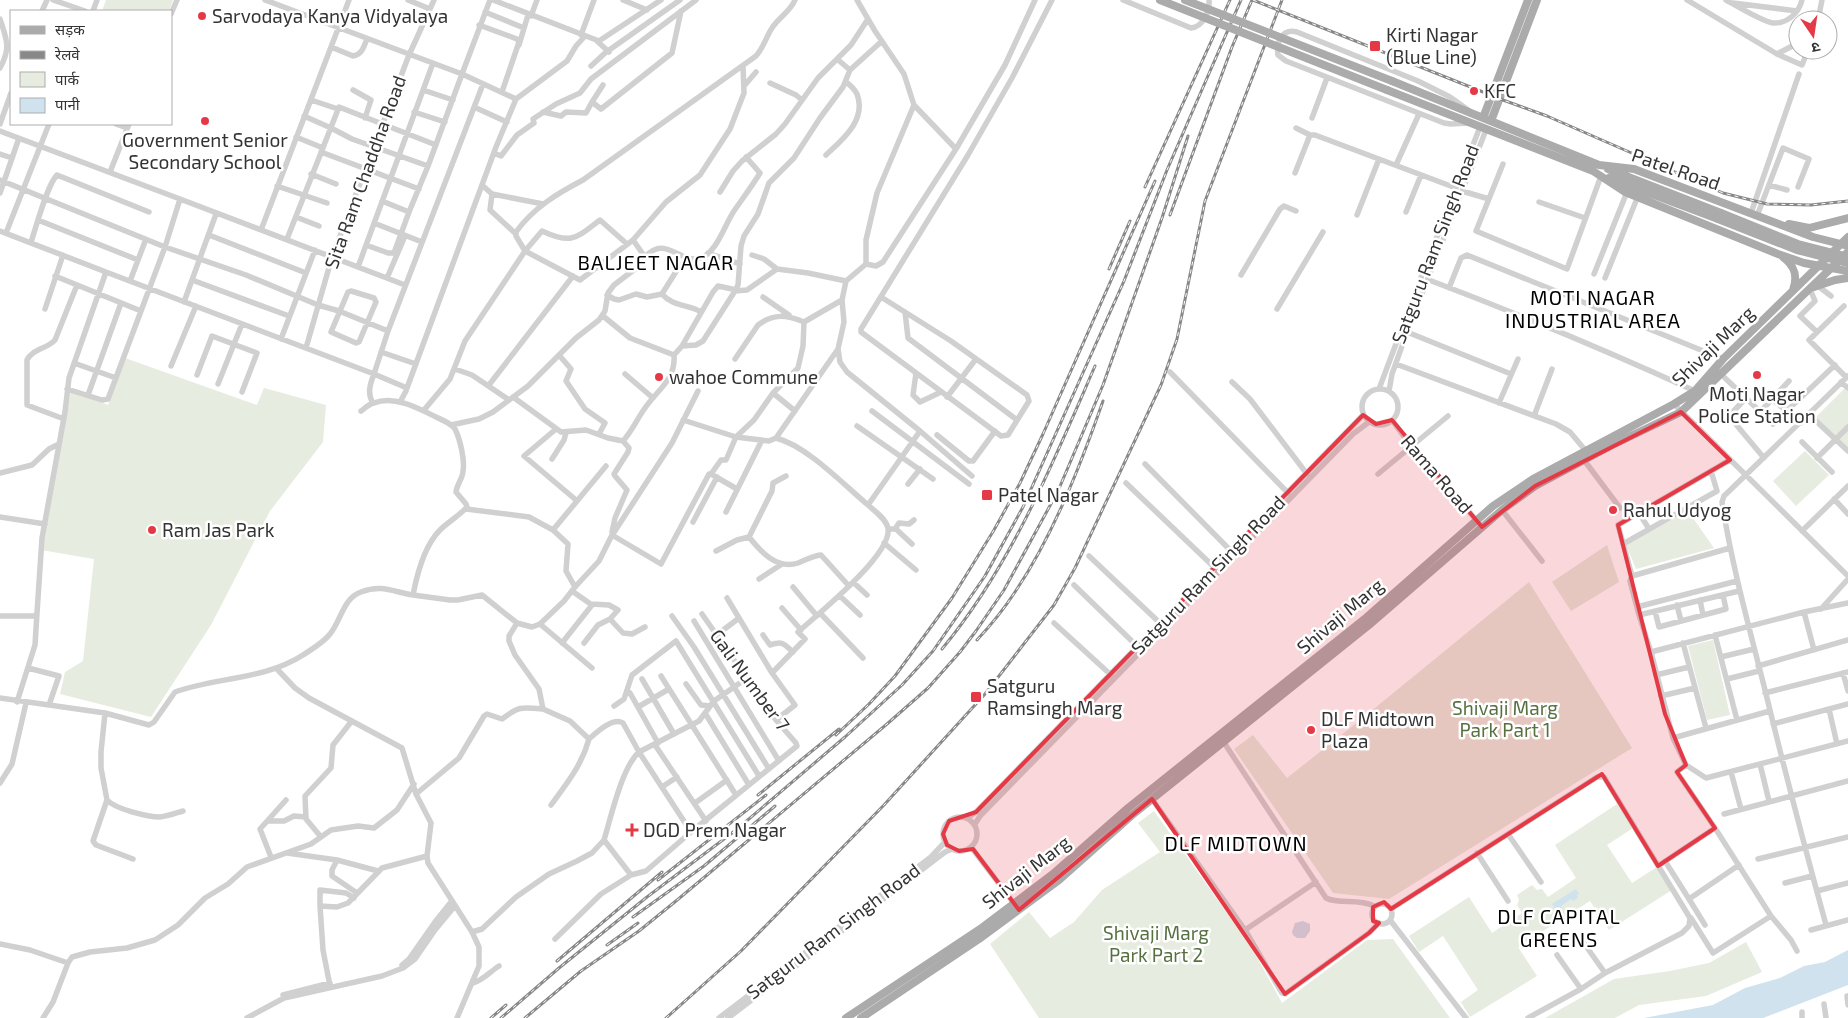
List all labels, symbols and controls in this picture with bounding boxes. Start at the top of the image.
place label: Sarvodaya Kanya Vidyalaya [212,4,448,27]
legend [10,10,172,125]
marker: Sarvodaya Kanya Vidyalaya [196,10,208,22]
north arrow [1788,10,1838,60]
text: सड़क [55,20,85,38]
place label: Kirti Nagar (Blue Line) [1386,23,1479,68]
marker: Kirti Nagar (Blue Line) [1368,39,1382,53]
text: उ [1809,39,1822,58]
text: रेलवे [54,45,80,63]
text: पार्क [55,70,79,88]
street label: Sita Ram Chaddha Road [319,72,410,272]
place label: KFC [1484,79,1516,102]
marker: KFC [1468,85,1480,97]
text: पानी [55,95,81,113]
marker: Government Senior Secondary School [199,115,211,127]
place label: Government Senior Secondary School [122,128,288,173]
street label: Satguru Ram Singh Road [1386,141,1483,347]
street label: Patel Road [1629,143,1723,194]
district label: BALJEET NAGAR [578,250,734,274]
district label: MOTI NAGAR INDUSTRIAL AREA [1505,285,1681,332]
street label: Shivaji Marg [1667,300,1759,391]
place label: wahoe Commune [669,365,818,388]
marker: Moti Nagar Police Station [1751,369,1763,381]
marker: wahoe Commune [653,371,665,383]
place label: Moti Nagar Police Station [1698,382,1816,427]
street label: Rama Road [1397,429,1478,518]
place label: Patel Nagar [998,483,1099,506]
marker: Patel Nagar [980,488,994,502]
street label: Satguru Ram Singh Road [1126,491,1289,659]
place label: Rahul Udyog [1623,498,1732,521]
marker: Rahul Udyog [1607,504,1619,516]
place label: Ram Jas Park [162,518,275,541]
marker: Ram Jas Park [146,524,158,536]
street label: Shivaji Marg [1292,573,1388,658]
street label: Gali Number 7 [706,624,795,735]
place label: Satguru Ramsingh Marg [987,674,1123,719]
marker: Satguru Ramsingh Marg [969,690,983,704]
park label: Shivaji Marg Park Part 1 [1452,696,1558,741]
place label: DLF Midtown Plaza [1321,707,1434,752]
marker: DLF Midtown Plaza [1305,724,1317,736]
place label: DGD Prem Nagar [643,818,787,841]
marker: DGD Prem Nagar [625,823,639,837]
street label: Shivaji Marg [977,830,1075,913]
district label: DLF MIDTOWN [1165,831,1307,855]
street label: Satguru Ram Singh Road [741,858,924,1003]
district label: DLF CAPITAL GREENS [1497,904,1621,951]
park label: Shivaji Marg Park Part 2 [1103,921,1209,966]

